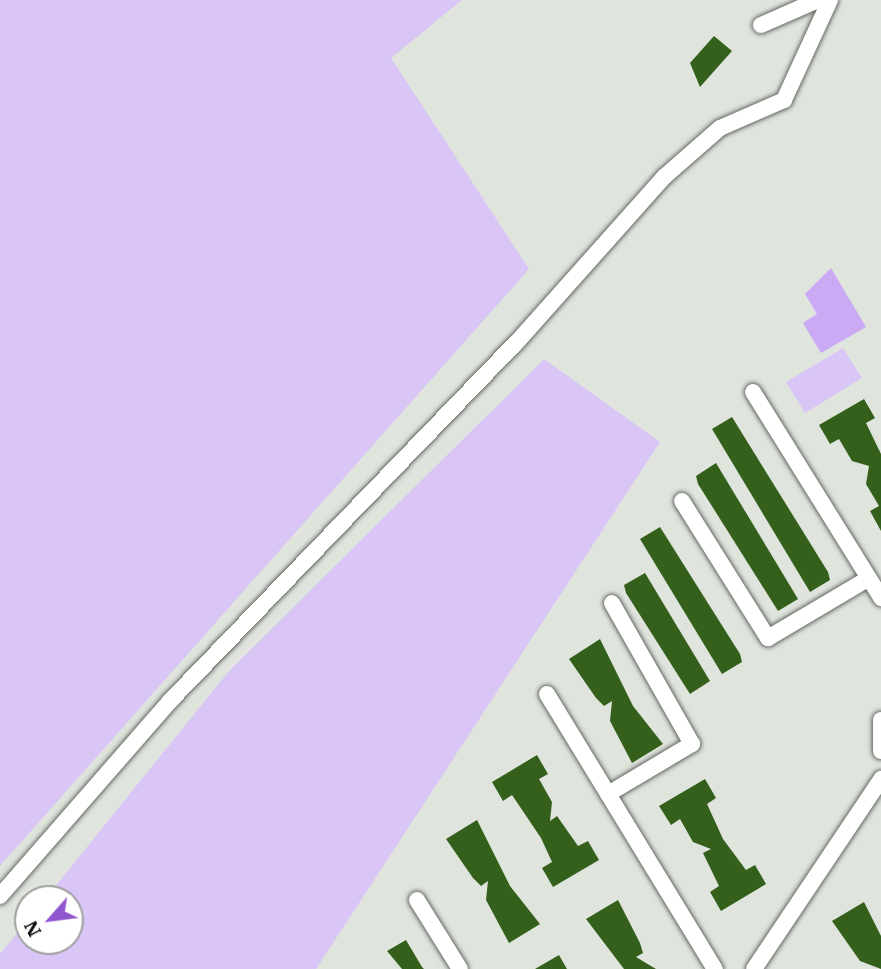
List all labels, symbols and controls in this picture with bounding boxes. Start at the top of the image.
north arrow [14,885,84,955]
text: N [18,917,46,941]

